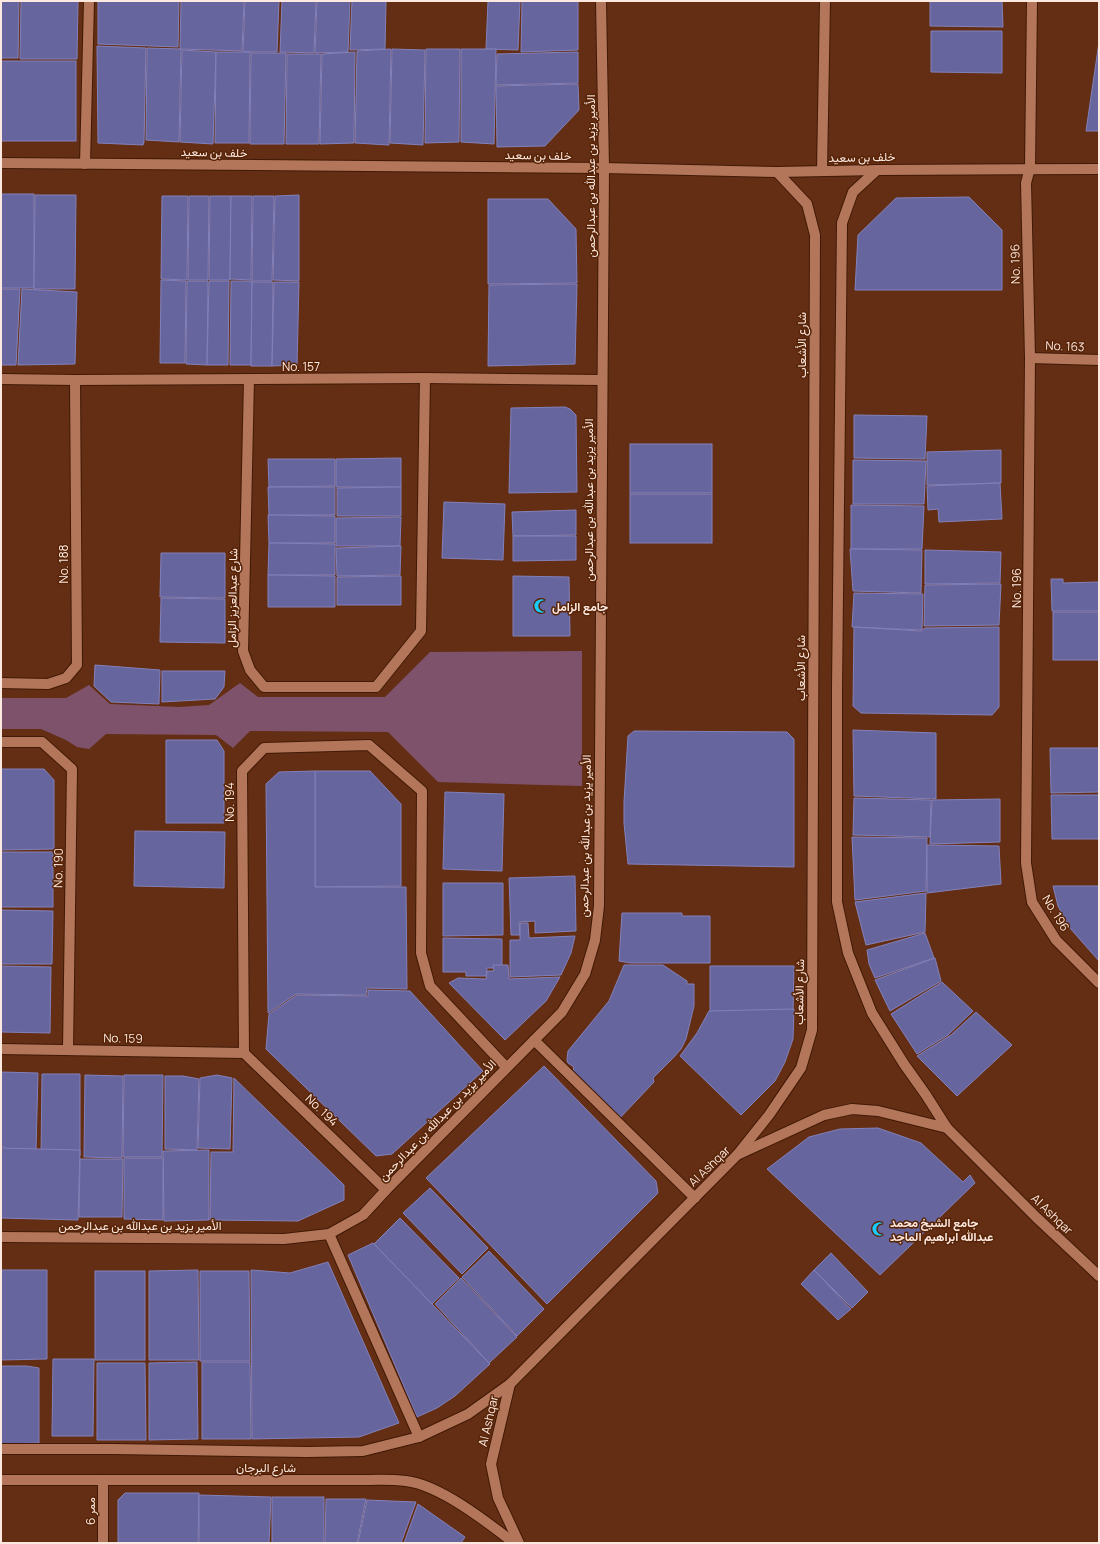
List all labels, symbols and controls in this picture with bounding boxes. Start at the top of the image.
street label: الأمير يزيد بن عبدالله بن عبدالرحمن [582,95,599,257]
street label: خلف بن سعيد [180,143,248,161]
street label: خلف بن سعيد [504,146,572,164]
street label: خلف بن سعيد [828,148,896,166]
street label: No. 196 [1006,244,1024,284]
street label: شارع الأشعاب [793,312,811,378]
street label: No. 163 [1045,337,1085,355]
street label: No. 157 [282,358,320,375]
street label: الأمير يزيد بن عبدالله بن عبدالرحمن [580,419,597,581]
street label: No. 188 [55,544,72,584]
street label: شارع عبدالعزيز الزامل [223,548,242,648]
street label: No. 196 [1008,568,1025,608]
mosque icon: جامع الزامل [533,598,549,614]
place label: جامع الزامل [552,598,608,615]
street label: شارع الأشعاب [792,635,810,701]
street label: الأمير يزيد بن عبدالله بن عبدالرحمن [575,754,595,918]
street label: No. 194 [221,782,238,822]
street label: No. 190 [49,848,67,888]
street label: No. 196 [1038,891,1074,935]
street label: شارع الأشعاب [790,959,809,1025]
street label: No. 159 [103,1029,143,1047]
street label: الأمير يزيد بن عبدالله بن عبدالرحمن [374,1056,500,1184]
street label: No. 194 [302,1090,342,1130]
street label: Al Ashqar [684,1141,734,1190]
street label: Al Ashqar [1027,1190,1077,1239]
place label: جامع الشيخ محمد عبدالله ابراهيم الماجد [890,1214,993,1245]
street label: الأمير يزيد بن عبدالله بن عبدالرحمن [59,1217,221,1234]
mosque icon: جامع الشيخ محمد عبدالله ابراهيم الماجد [871,1221,887,1237]
street label: Al Ashqar [474,1393,502,1448]
street label: شارع البرجان [236,1459,296,1477]
street label: ممر 6 [82,1497,99,1525]

